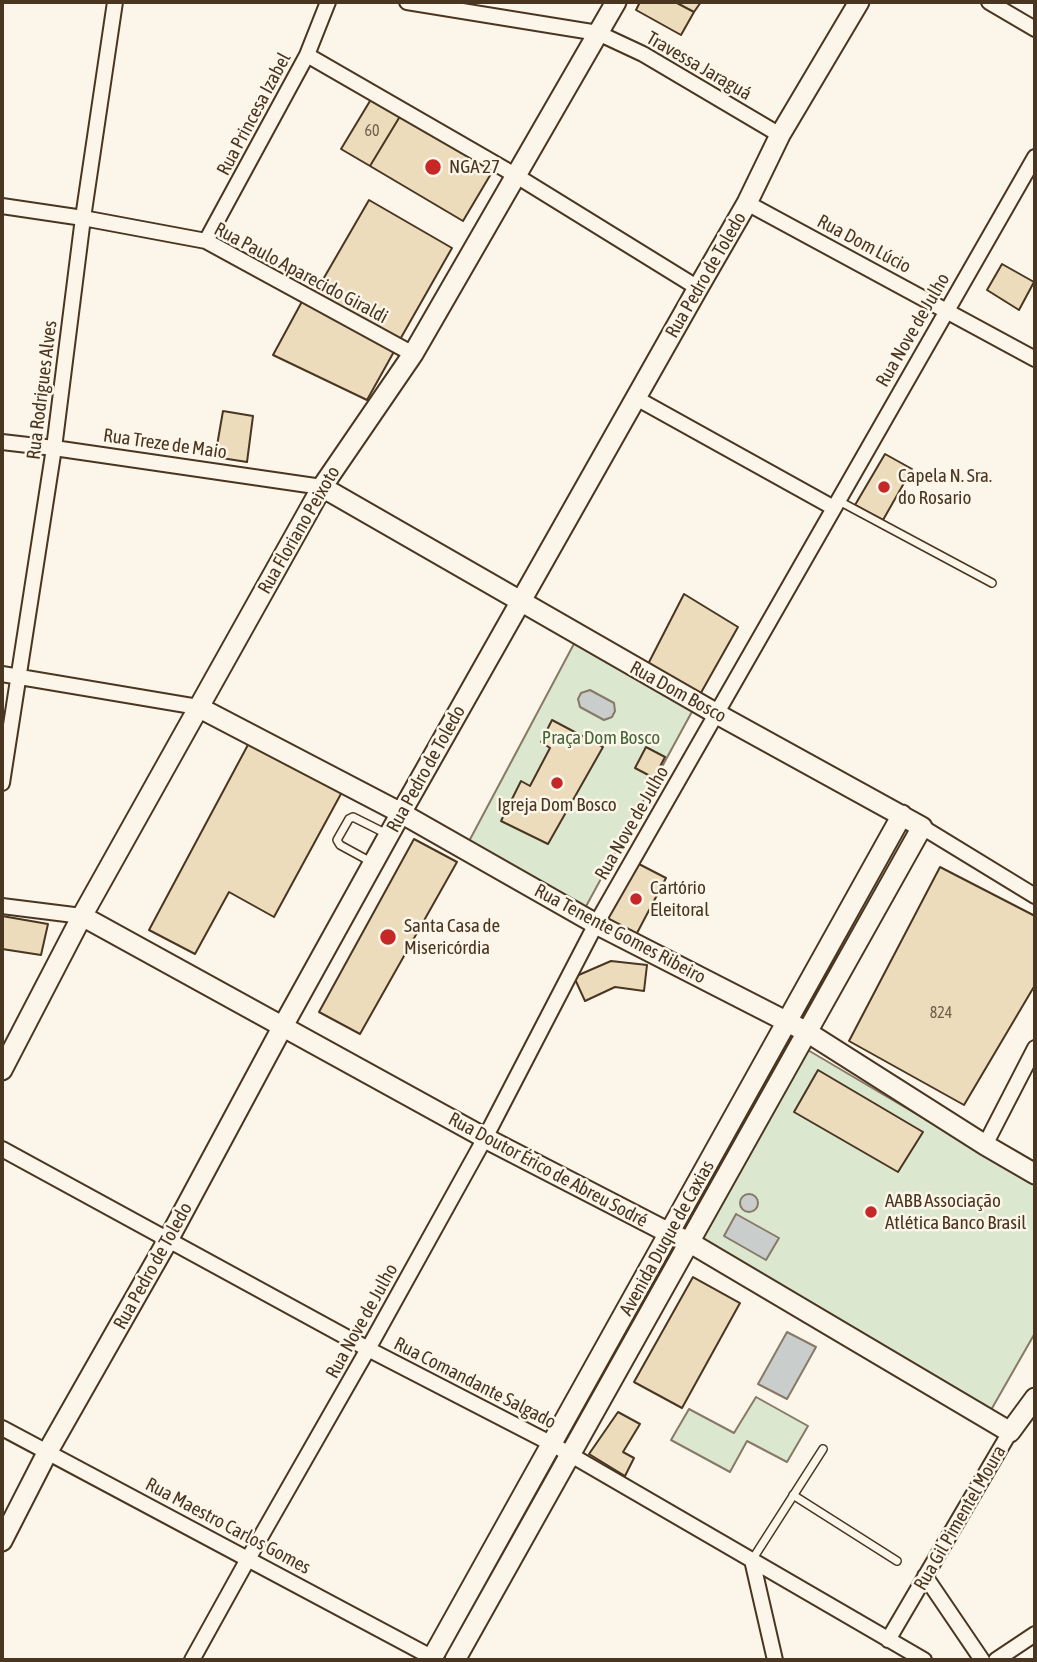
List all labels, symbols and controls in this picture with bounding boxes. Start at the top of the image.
street label: Travessa Jaraguá [642,27,756,105]
street label: Rua Princesa Izabel [212,49,296,179]
house number: 60 [364,121,380,141]
place label: NGA 27 [449,156,500,178]
marker: NGA 27 [423,157,443,177]
street label: Rua Pedro de Toledo [661,208,751,342]
street label: Rua Dom Lúcio [813,210,915,278]
street label: Rua Paulo Aparecido Giraldi [210,218,392,328]
street label: Rua Nove de Julho [871,269,955,391]
street label: Rua Rodrigues Alves [22,319,62,461]
street label: Rua Treze de Maio [102,424,228,464]
street label: Rua Floriano Peixoto [253,462,345,598]
place label: Capela N. Sra. do Rosario [898,465,992,509]
marker: Capela N. Sra. do Rosario [876,479,892,495]
street label: Rua Dom Bosco [626,656,730,728]
street label: Rua Pedro de Toledo [382,702,470,836]
park label: Praça Dom Bosco [542,727,660,749]
street label: Rua Nove de Julho [590,762,674,884]
marker: Igreja Dom Bosco [549,775,565,791]
place label: Igreja Dom Bosco [497,794,617,816]
place label: Cartório Eleitoral [650,877,709,921]
street label: Rua Tenente Gomes Ribeiro [531,879,709,989]
marker: Cartório Eleitoral [628,891,644,907]
place label: Santa Casa de Misericórdia [404,915,500,959]
marker: Santa Casa de Misericórdia [378,927,398,947]
house number: 824 [930,1003,952,1023]
street label: Rua Doutor Érico de Abreu Sodré [444,1108,652,1232]
street label: Avenida Duque de Caxias [615,1156,719,1320]
place label: AABB Associação Atlética Banco Brasil [885,1190,1026,1234]
street label: Rua Pedro de Toledo [109,1199,197,1333]
marker: AABB Associação Atlética Banco Brasil [863,1204,879,1220]
street label: Rua Nove de Julho [321,1260,403,1382]
street label: Rua Comandante Salgado [390,1332,560,1434]
street label: Rua Gil Pimentel Moura [909,1442,1011,1594]
street label: Rua Maestro Carlos Gomes [142,1473,314,1579]

